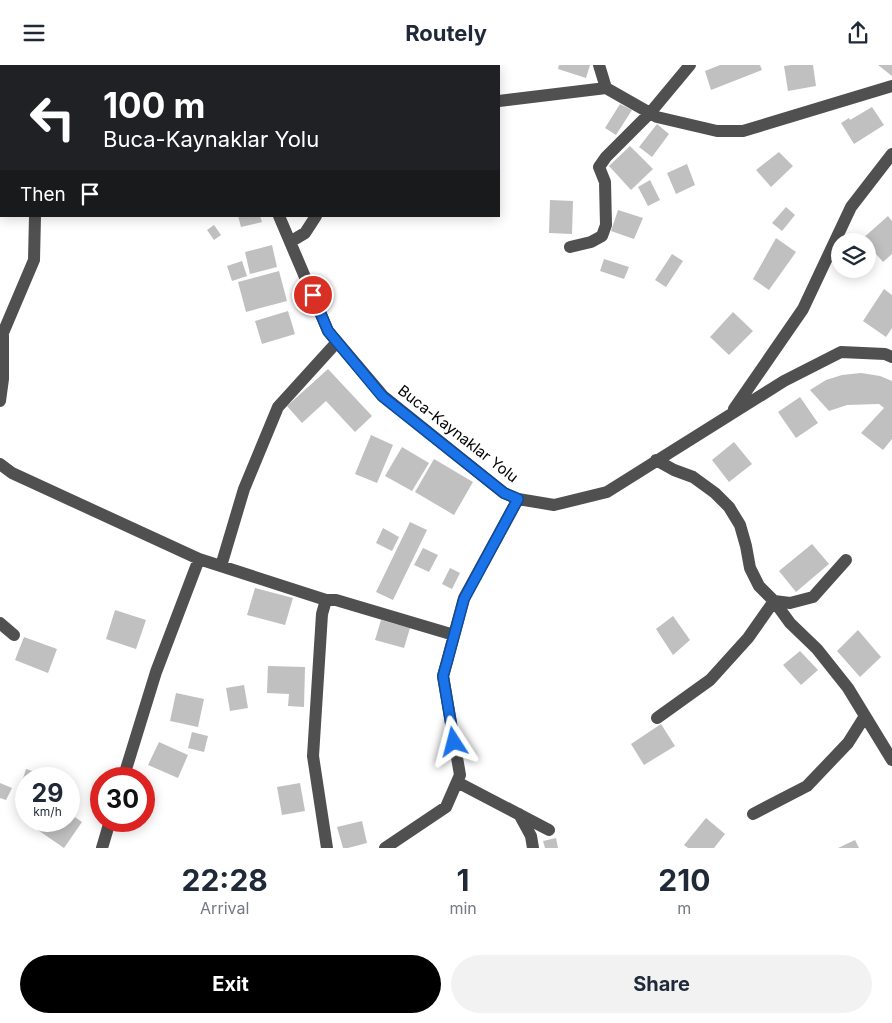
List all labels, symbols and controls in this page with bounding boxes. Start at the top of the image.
icon: menu [20,19,48,47]
icon: share [844,19,872,47]
text: Routely [405,20,487,46]
text: 100 m [103,84,206,126]
icon: left [20,85,85,150]
text: Buca-Kaynaklar Yolu [103,126,319,152]
icon: arrive [76,180,104,208]
text: Then [20,183,66,206]
map controls [831,233,876,278]
button: layers [831,233,876,278]
pin [292,274,334,316]
icon: arrive [299,281,327,309]
street label: Buca-Kaynaklar Yolu [394,381,522,486]
position arrow [427,715,479,767]
speed limit sign: 30 [90,767,155,832]
text: 29 [32,778,63,808]
text: km/h [33,804,62,819]
text: 22:28 [182,862,268,898]
text: 1 [457,862,470,898]
text: 210 [658,862,710,898]
text: Arrival [200,898,249,918]
text: min [449,898,477,918]
text: m [677,898,691,918]
button: Exit [20,955,441,1013]
button: Share [451,955,872,1013]

